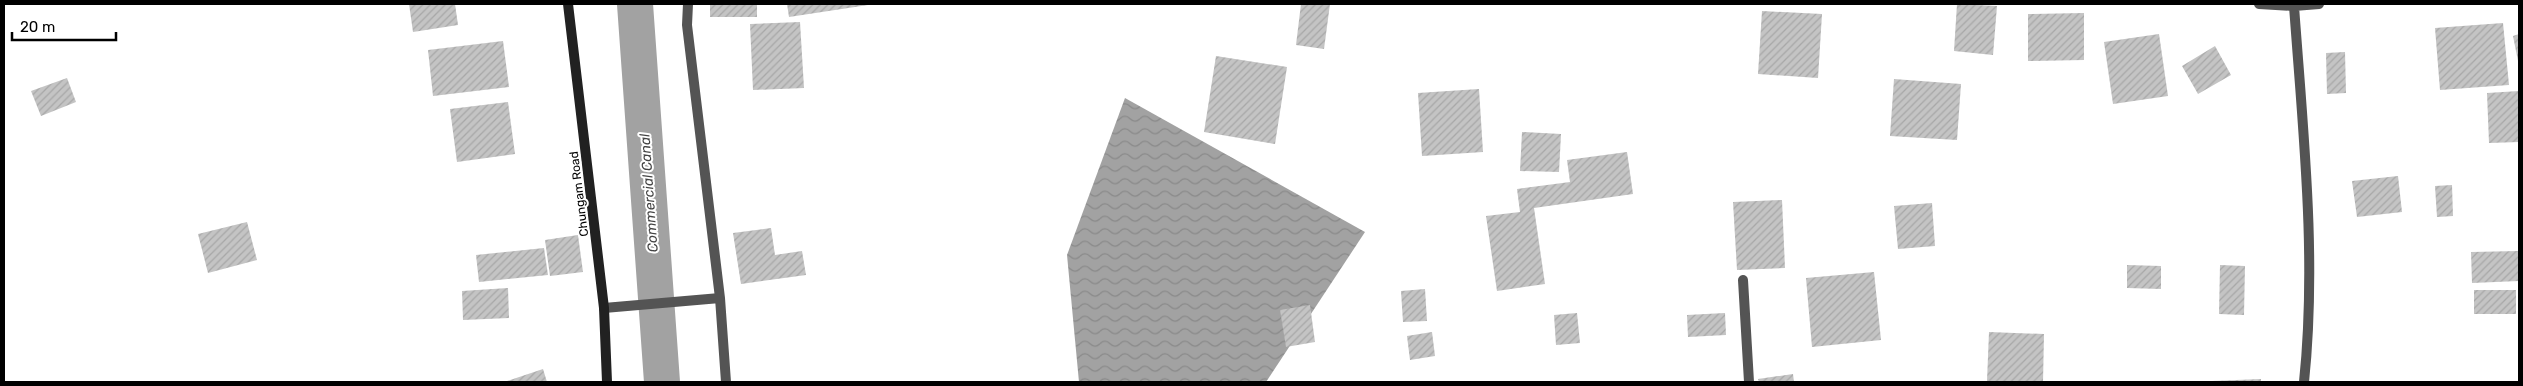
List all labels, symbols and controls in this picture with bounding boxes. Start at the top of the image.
scale bar [12,10,116,42]
text: 20 m [20,18,55,36]
water label: Commercial Canal [636,132,662,253]
street label: Chungam Road [567,151,591,237]

